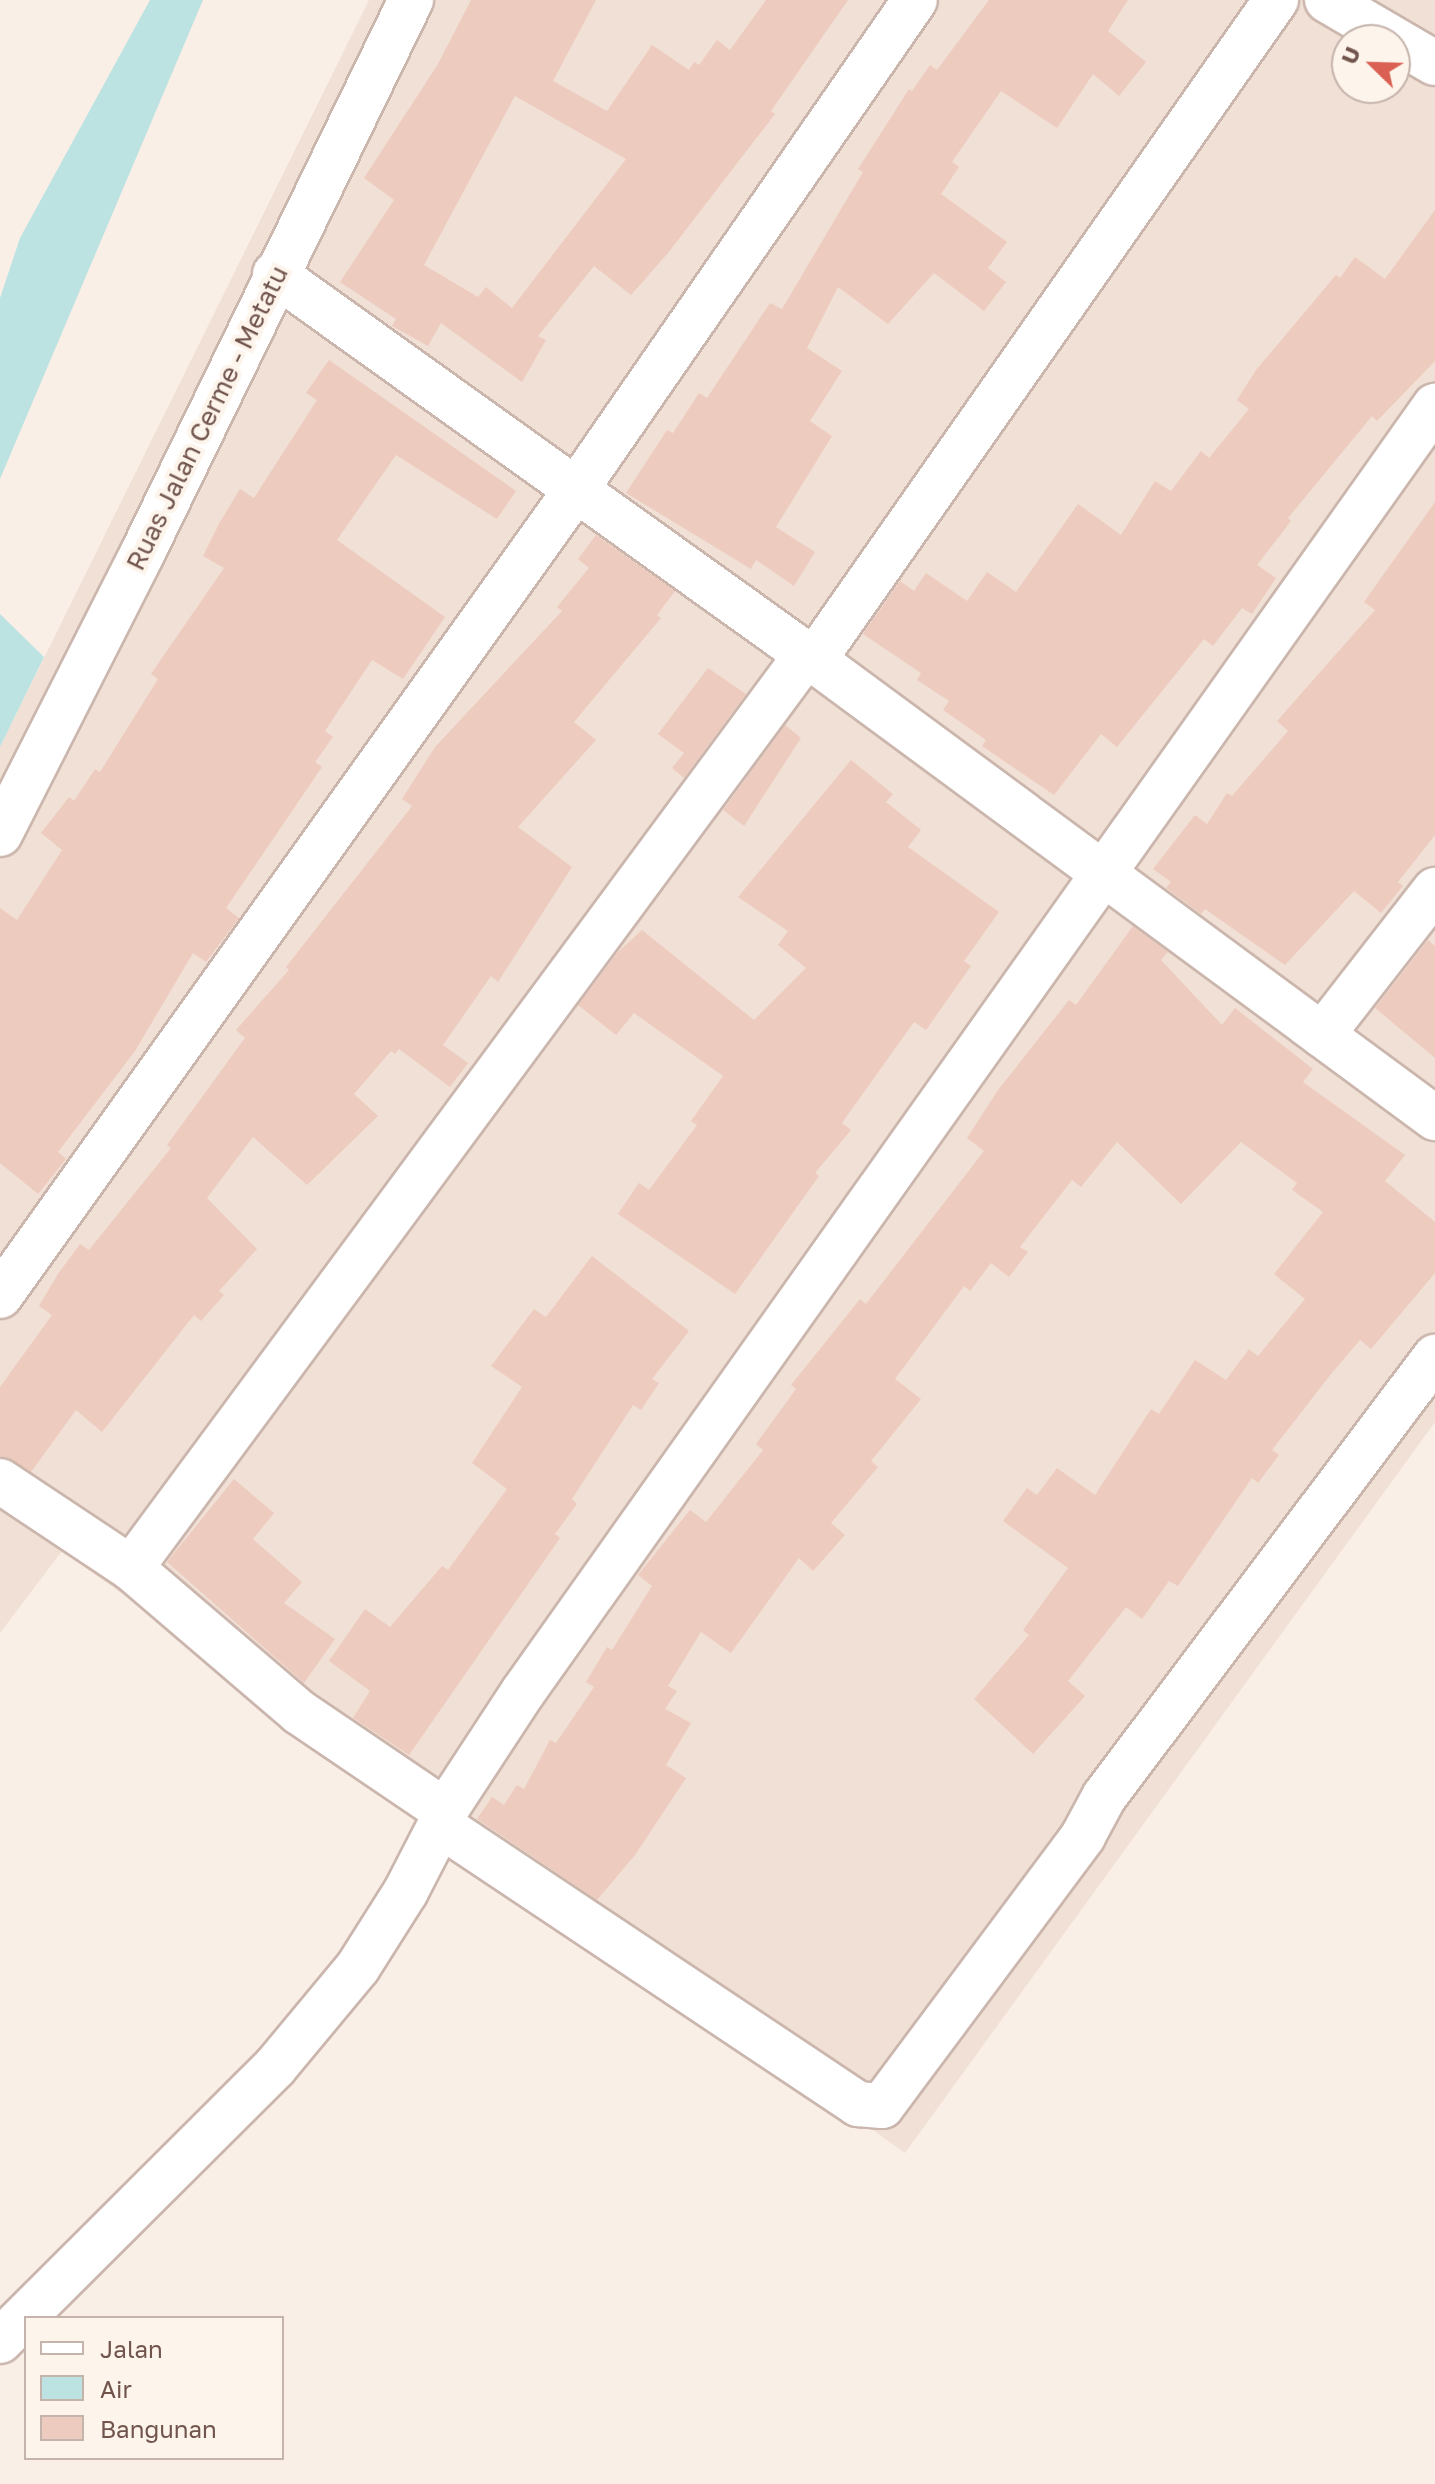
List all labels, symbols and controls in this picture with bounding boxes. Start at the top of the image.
north arrow [1331,24,1411,104]
text: U [1335,43,1366,68]
street label: Ruas Jalan Cerme - Metatu [120,261,294,575]
legend [24,2316,284,2460]
text: Jalan [100,2334,163,2363]
text: Air [100,2374,132,2403]
text: Bangunan [100,2414,217,2443]

